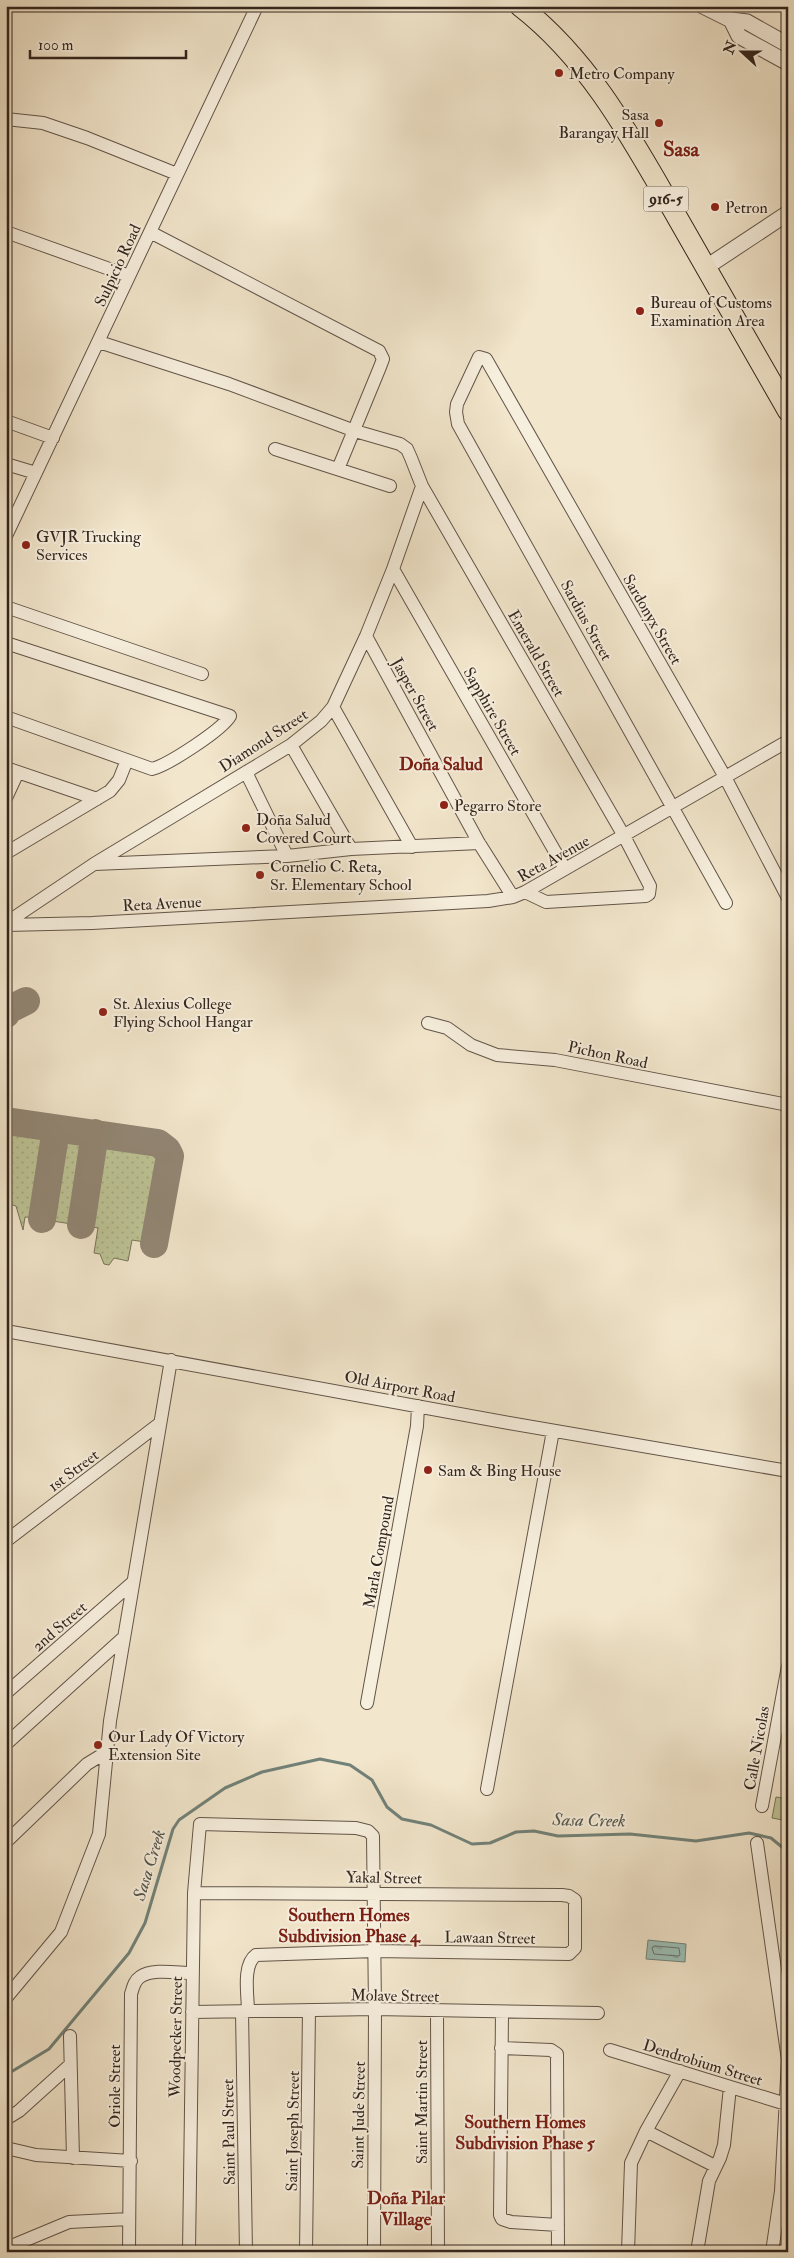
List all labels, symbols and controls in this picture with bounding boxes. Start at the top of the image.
scale bar [30,28,186,60]
north arrow [716,28,766,78]
text: 100 m [38,36,74,55]
text: N [720,38,741,57]
place label: Metro Company [569,64,676,85]
marker: Metro Company [553,67,565,79]
place label: Sasa Barangay Hall [559,105,649,143]
marker: Sasa Barangay Hall [653,117,665,129]
district label: Sasa [663,136,700,163]
road number: 916-5 [644,186,688,212]
place label: Petron [725,198,768,218]
marker: Petron [709,201,721,213]
street label: Sulpicio Road [90,221,147,310]
place label: Bureau of Customs Examination Area [650,293,772,331]
marker: Bureau of Customs Examination Area [634,305,646,317]
place label: GVJR Trucking Services [36,527,142,565]
marker: GVJR Trucking Services [20,539,32,551]
street label: Sardonyx Street [618,571,686,668]
street label: Sardius Street [556,577,616,664]
street label: Emerald Street [503,607,569,700]
street label: Jasper Street [385,653,443,735]
street label: Sapphire Street [458,664,525,760]
street label: Diamond Street [215,705,312,777]
district label: Doña Salud [399,753,483,776]
place label: Pegarro Store [454,796,542,816]
marker: Pegarro Store [438,799,450,811]
place label: Doña Salud Covered Court [256,810,351,848]
marker: Doña Salud Covered Court [240,822,252,834]
street label: Reta Avenue [514,831,593,887]
place label: Cornelio C. Reta, Sr. Elementary School [270,857,412,895]
marker: Cornelio C. Reta, Sr. Elementary School [254,869,266,881]
street label: Reta Avenue [122,892,203,916]
place label: St. Alexius College Flying School Hangar [113,994,253,1032]
marker: St. Alexius College Flying School Hangar [97,1006,109,1018]
street label: Pichon Road [566,1037,650,1073]
street label: Old Airport Road [343,1366,457,1409]
street label: 1st Street [44,1445,103,1496]
place label: Sam & Bing House [438,1461,562,1481]
marker: Sam & Bing House [422,1464,434,1476]
street label: Marla Compound [359,1494,400,1610]
street label: 2nd Street [28,1598,91,1656]
street label: Calle Nicolas [740,1705,774,1792]
place label: Our Lady Of Victory Extension Site [108,1727,245,1765]
marker: Our Lady Of Victory Extension Site [92,1739,104,1751]
water label: Sasa Creek [551,1808,626,1833]
water label: Sasa Creek [128,1827,171,1904]
street label: Yakal Street [346,1867,422,1889]
district label: Southern Homes Subdivision Phase 4 [278,1904,421,1948]
street label: Lawaan Street [444,1927,536,1949]
street label: Woodpecker Street [165,1976,188,2099]
street label: Molave Street [351,1985,439,2007]
street label: Dendrobium Street [640,2035,765,2091]
street label: Saint Martin Street [412,2040,432,2164]
street label: Oriole Street [105,2044,125,2128]
street label: Saint Jude Street [348,2061,371,2169]
street label: Saint Joseph Street [282,2070,305,2192]
street label: Saint Paul Street [218,2079,240,2185]
district label: Southern Homes Subdivision Phase 5 [455,2111,596,2155]
district label: Doña Pilar Village [367,2187,445,2231]

